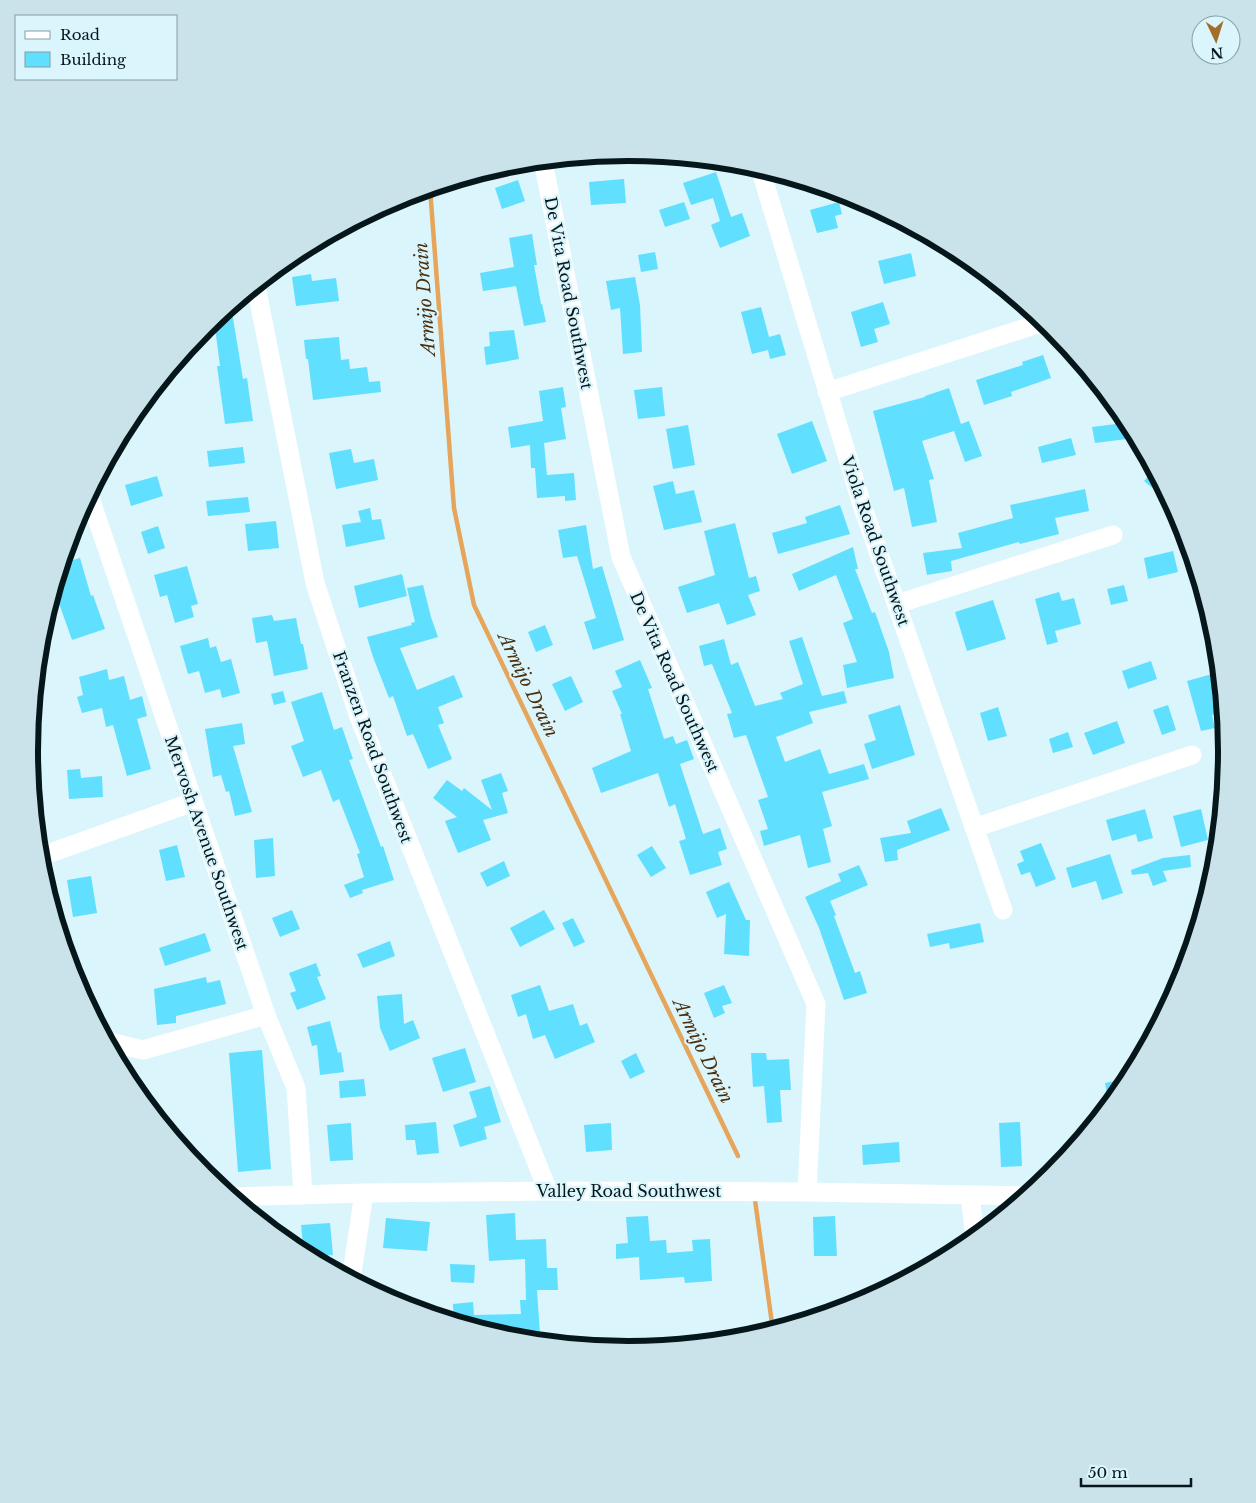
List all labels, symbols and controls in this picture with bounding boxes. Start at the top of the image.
legend [15,15,178,80]
north arrow [1191,15,1241,65]
text: Road [60,25,100,44]
text: N [1210,44,1224,62]
text: Building [60,50,127,69]
street label: De Vita Road Southwest [541,195,597,391]
water label: Armijo Drain [410,242,440,358]
street label: Viola Road Southwest [837,453,914,628]
street label: De Vita Road Southwest [626,589,724,775]
water label: Armijo Drain [492,627,563,741]
street label: Franzen Road Southwest [329,648,417,846]
street label: Mervosh Avenue Southwest [161,733,253,953]
water label: Armijo Drain [667,993,738,1107]
street label: Valley Road Southwest [536,1181,721,1201]
scale bar [1081,1456,1191,1488]
text: 50 m [1088,1463,1128,1482]

